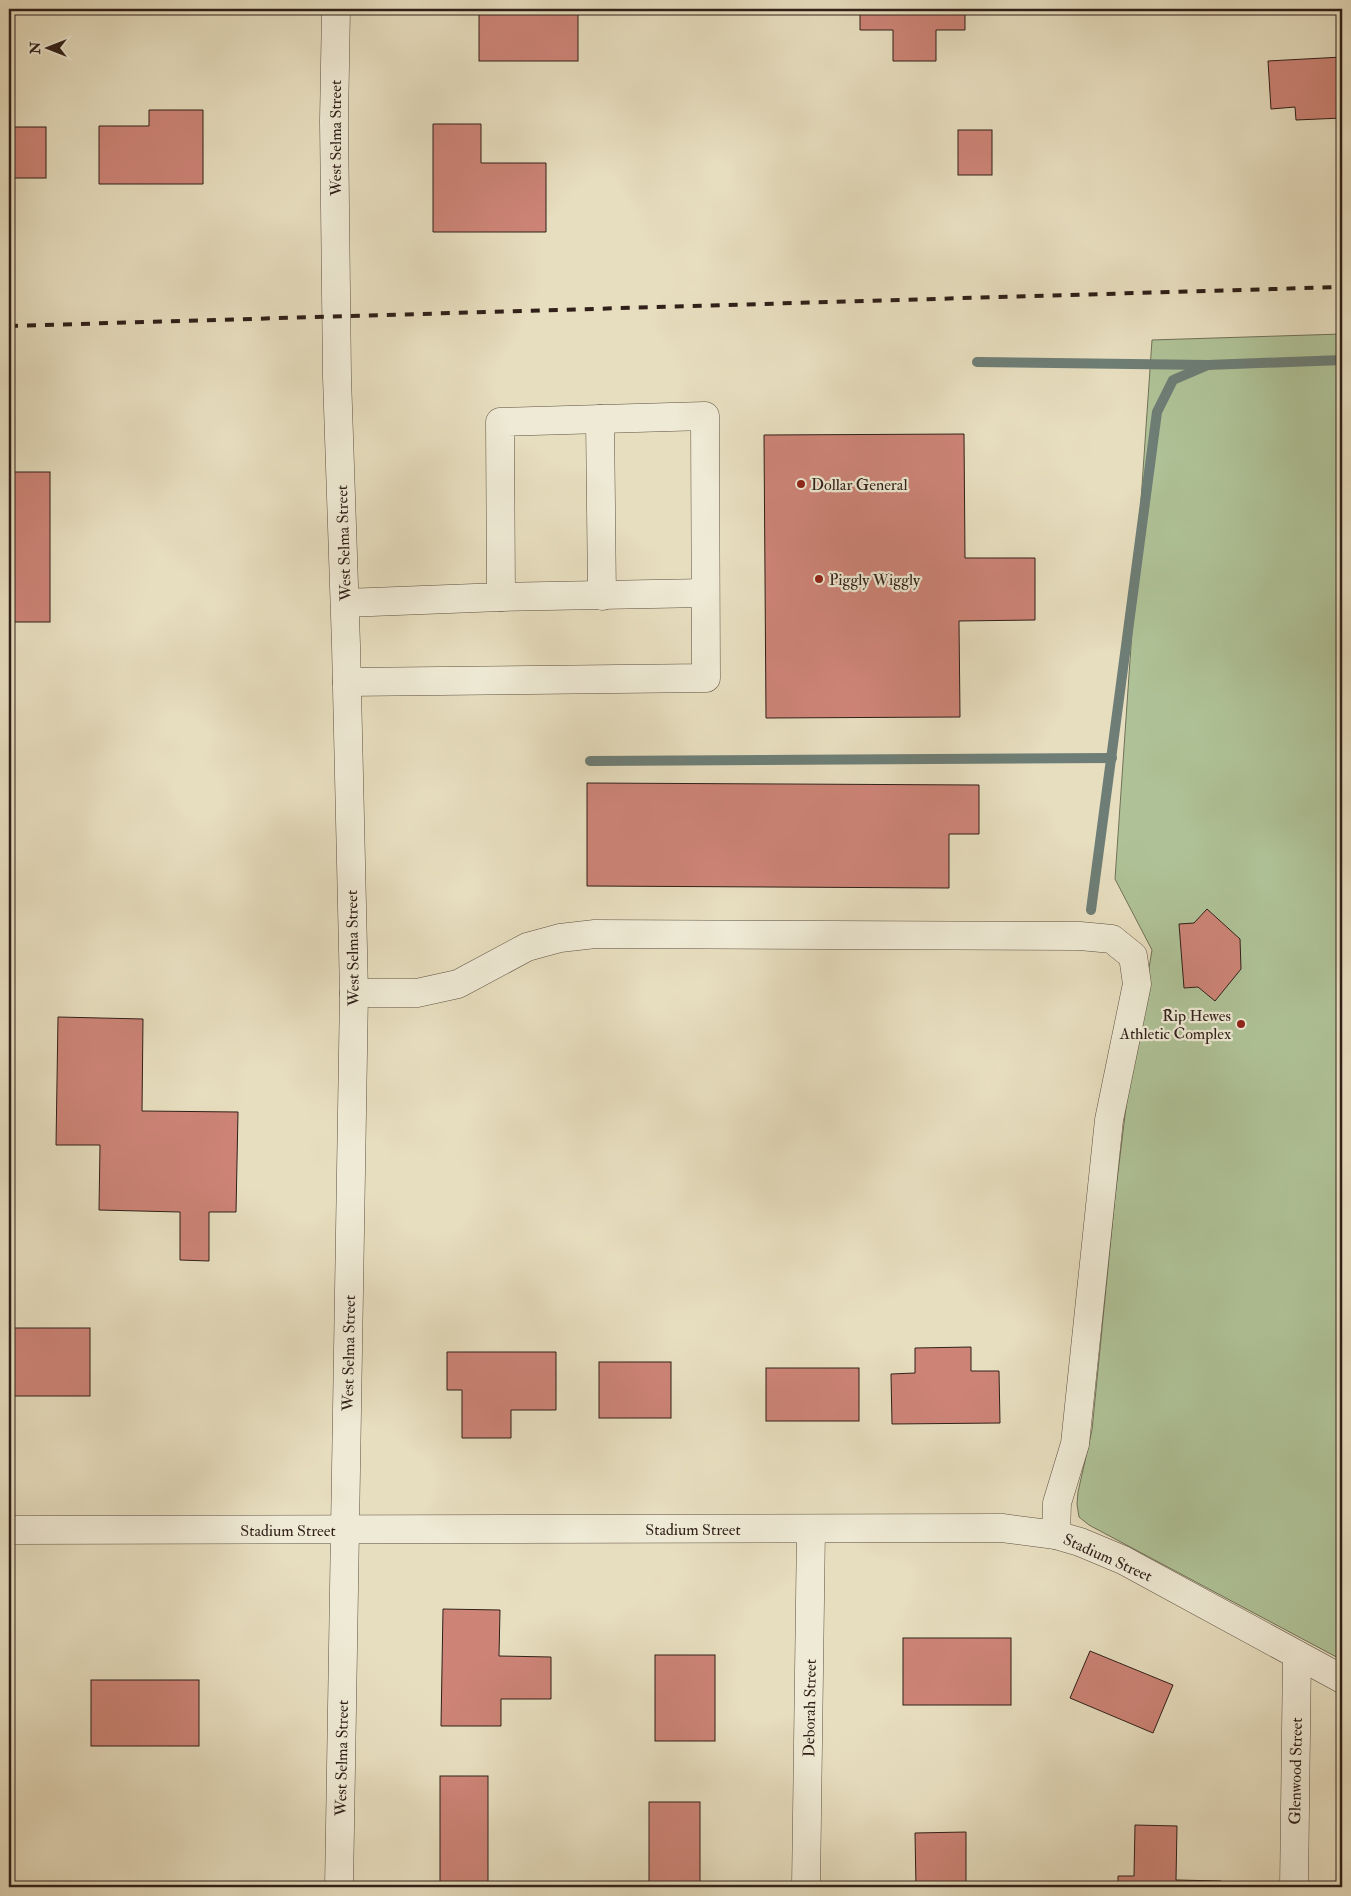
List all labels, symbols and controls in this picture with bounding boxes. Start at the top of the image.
north arrow [22,22,72,72]
text: N [27,41,44,55]
street label: West Selma Street [326,80,346,197]
place label: Dollar General [811,475,907,495]
marker: Dollar General [795,478,807,490]
street label: West Selma Street [332,485,356,602]
place label: Piggly Wiggly [829,570,921,590]
marker: Piggly Wiggly [813,573,825,585]
street label: West Selma Street [342,890,364,1007]
place label: Rip Hewes Athletic Complex [1119,1006,1231,1045]
marker: Rip Hewes Athletic Complex [1235,1018,1247,1030]
street label: West Selma Street [338,1295,360,1412]
street label: Stadium Street [645,1520,741,1540]
street label: Stadium Street [240,1521,336,1541]
street label: Stadium Street [1060,1529,1155,1586]
street label: Deborah Street [799,1659,821,1757]
street label: West Selma Street [331,1700,353,1817]
street label: Glenwood Street [1285,1717,1307,1825]

